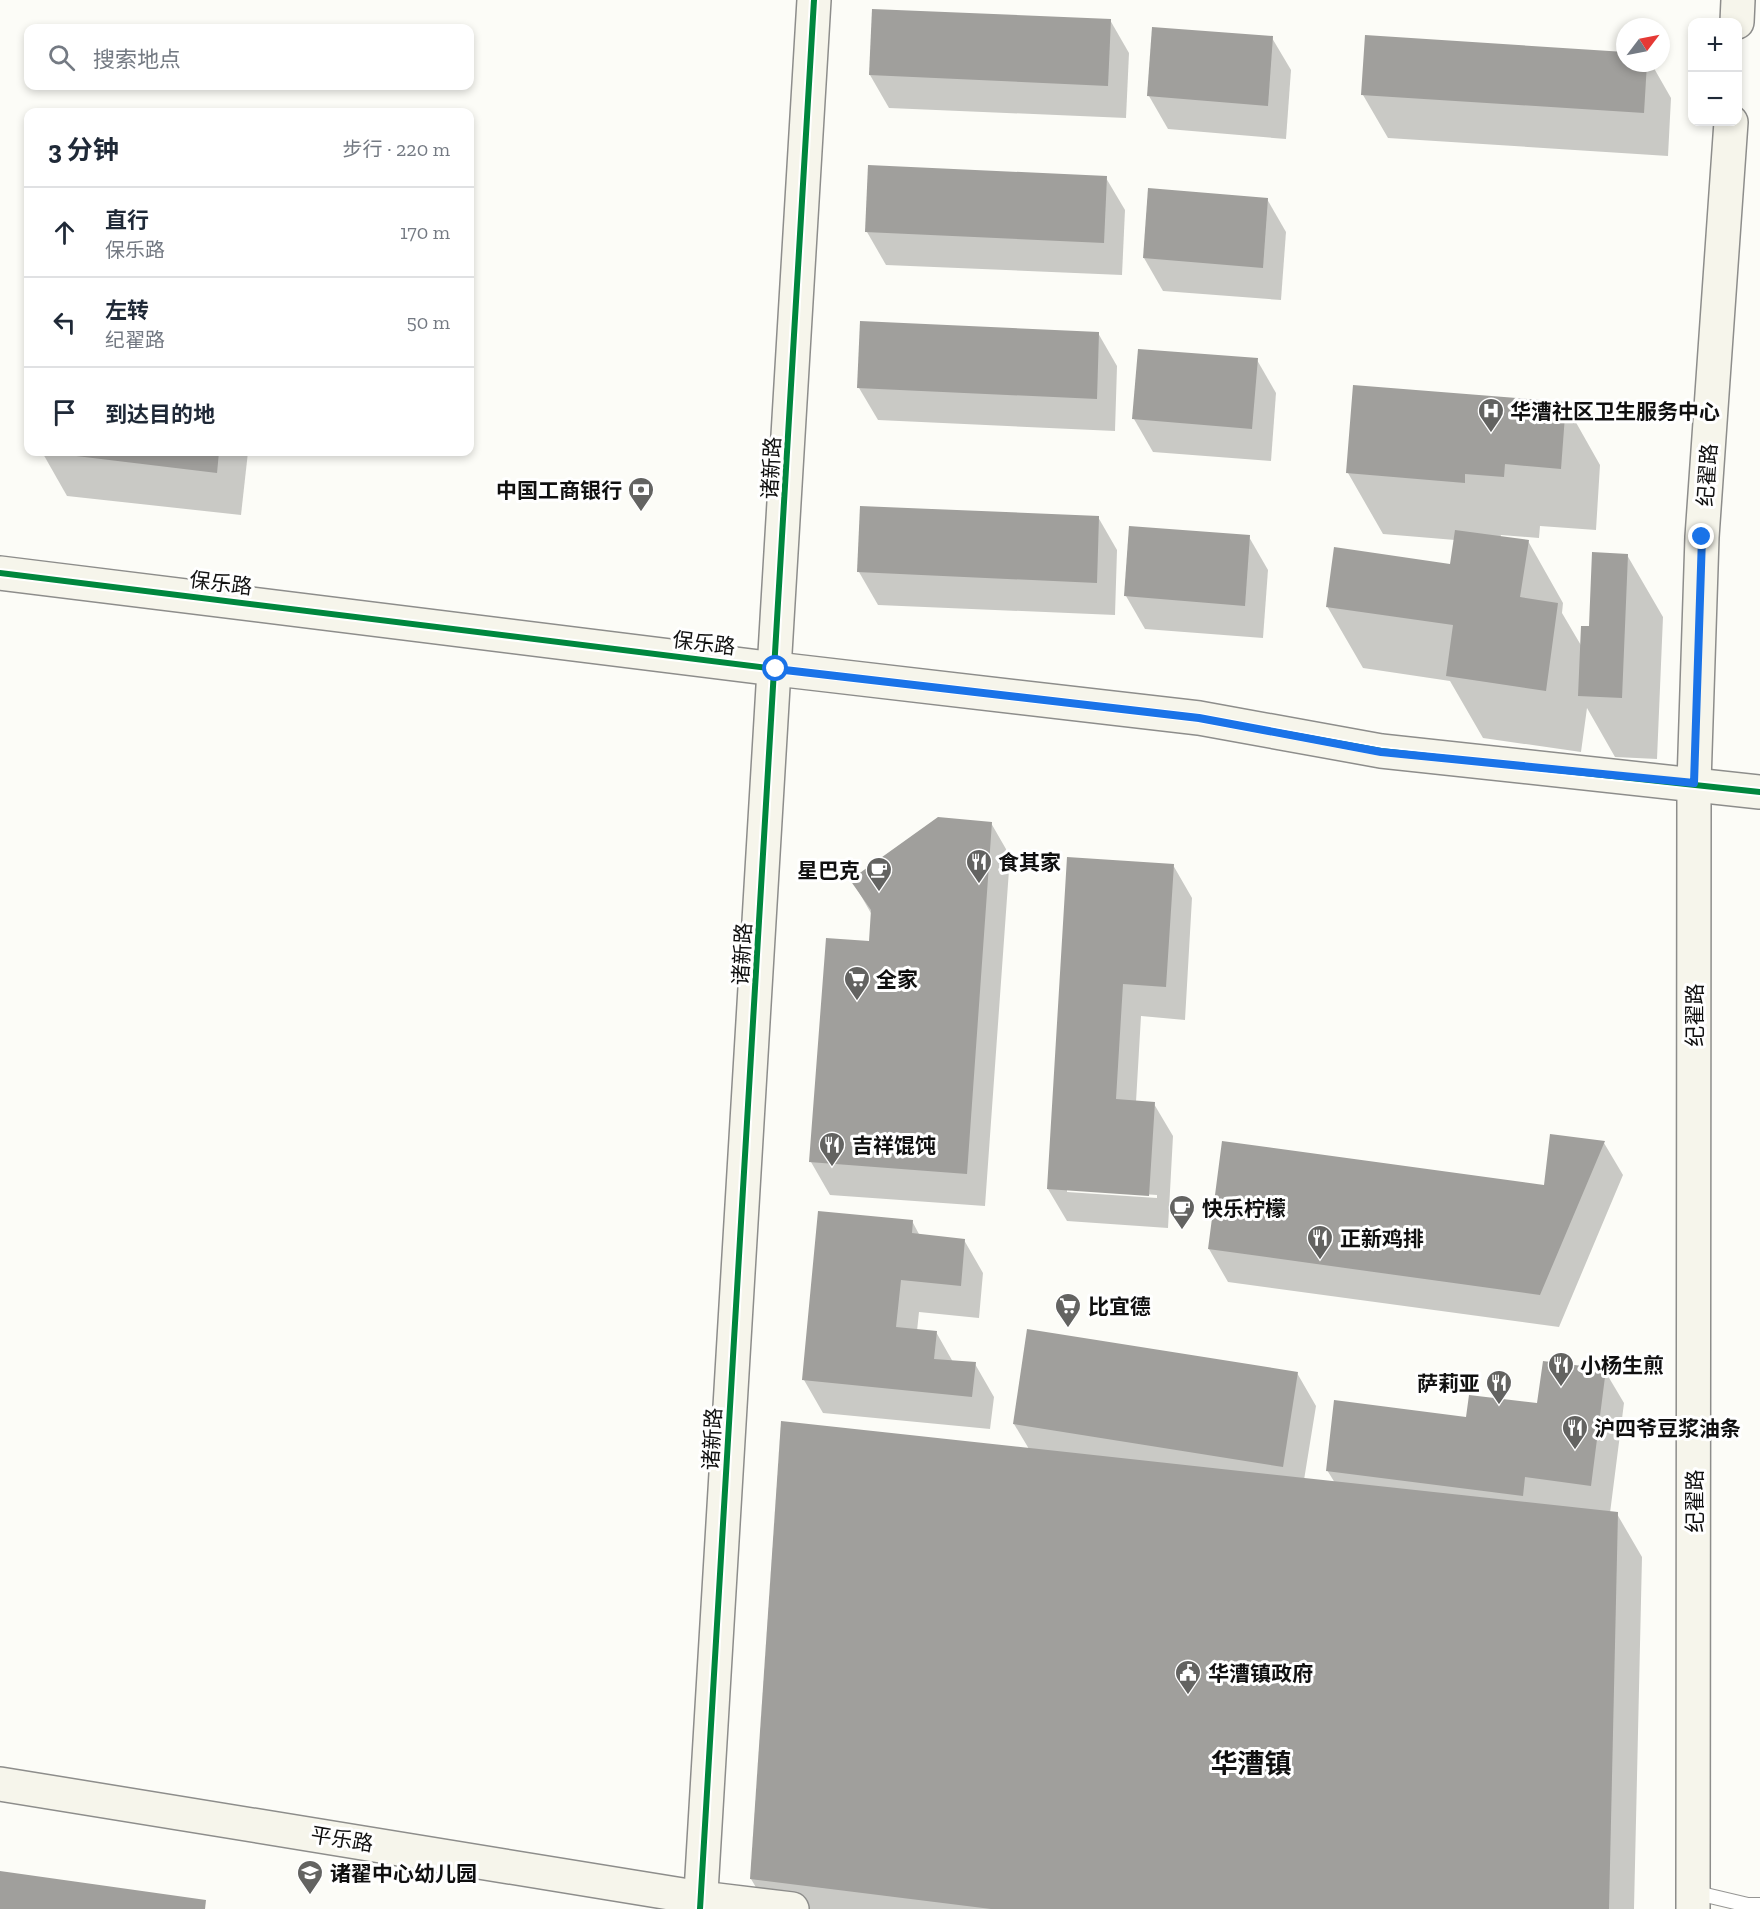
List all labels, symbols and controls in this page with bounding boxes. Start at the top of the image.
north arrow [1616,18,1670,72]
map controls [1688,18,1742,126]
button: + [1688,18,1742,72]
search box [24,24,474,90]
icon: search [45,41,78,74]
text: 搜索地点 [93,46,181,73]
button: − [1688,72,1742,126]
text: 3 分钟 [48,134,119,166]
text: 步行 · 220 m [343,137,450,161]
text: 直行 [105,207,149,234]
icon: ahead [48,216,81,249]
text: 170 m [400,220,450,244]
text: 保乐路 [105,238,165,262]
text: 左转 [105,297,149,324]
icon: left [48,306,81,339]
text: 50 m [406,310,450,334]
text: 纪翟路 [105,328,165,352]
icon: arrive [48,396,81,429]
hospital icon: 华漕社区卫生服务中心 [1476,396,1506,434]
place label: 华漕社区卫生服务中心 [1510,399,1720,424]
text: 到达目的地 [105,401,215,428]
street label: 诸新路 [757,436,785,500]
street label: 纪翟路 [1692,443,1722,507]
bank icon: 中国工商银行 [626,475,656,513]
place label: 中国工商银行 [496,478,622,503]
route end [1688,523,1714,549]
street label: 保乐路 [188,567,254,599]
street label: 保乐路 [671,627,737,659]
route start [762,655,788,681]
restaurant icon: 食其家 [964,847,994,885]
place label: 食其家 [998,850,1061,875]
cafe icon: 星巴克 [864,855,894,893]
place label: 星巴克 [797,858,860,883]
street label: 诸新路 [728,922,756,986]
supermarket icon: 全家 [842,964,872,1002]
place label: 全家 [876,967,918,992]
street label: 纪翟路 [1682,984,1707,1047]
restaurant icon: 吉祥馄饨 [817,1130,847,1168]
place label: 吉祥馄饨 [852,1133,936,1158]
cafe icon: 快乐柠檬 [1167,1193,1197,1231]
place label: 快乐柠檬 [1202,1196,1286,1221]
restaurant icon: 正新鸡排 [1305,1223,1335,1261]
place label: 正新鸡排 [1340,1226,1424,1251]
supermarket icon: 比宜德 [1053,1291,1083,1329]
place label: 比宜德 [1088,1294,1151,1319]
restaurant icon: 小杨生煎 [1546,1350,1576,1388]
place label: 小杨生煎 [1580,1353,1664,1378]
restaurant icon: 萨莉亚 [1484,1368,1514,1406]
place label: 萨莉亚 [1417,1371,1480,1396]
street label: 诸新路 [698,1407,726,1471]
restaurant icon: 沪四爷豆浆油条 [1560,1413,1590,1451]
place label: 沪四爷豆浆油条 [1594,1416,1741,1441]
street label: 纪翟路 [1682,1470,1707,1533]
public building icon: 华漕镇政府 [1173,1658,1203,1696]
place label: 华漕镇政府 [1208,1661,1313,1686]
district label: 华漕镇 [1211,1748,1292,1780]
street label: 平乐路 [309,1822,375,1856]
school or university icon: 诸翟中心幼儿园 [295,1858,325,1896]
place label: 诸翟中心幼儿园 [330,1861,477,1886]

